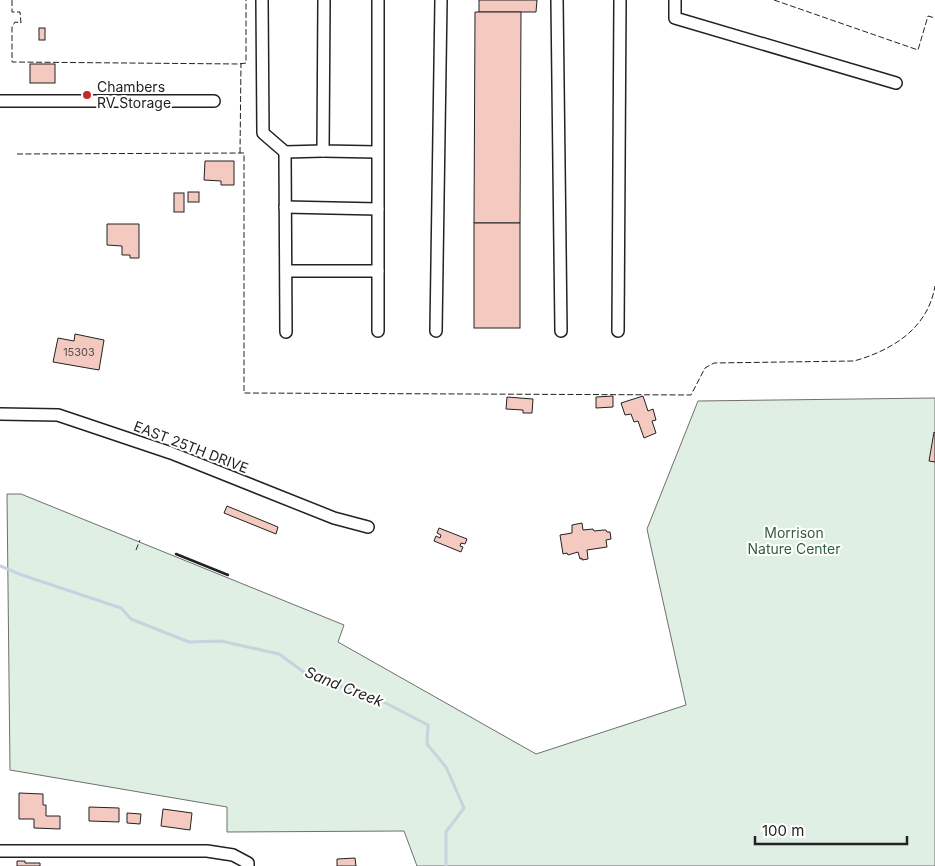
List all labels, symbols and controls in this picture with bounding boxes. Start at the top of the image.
place label: Chambers RV Storage [97,78,171,111]
marker: Chambers RV Storage [81,89,93,101]
house number: 15303 [63,345,95,359]
street label: EAST 25TH DRIVE [131,417,251,476]
park label: Morrison Nature Center [748,524,840,557]
water label: Sand Creek [302,662,387,711]
scale bar [755,814,908,846]
text: 100 m [762,821,804,840]

